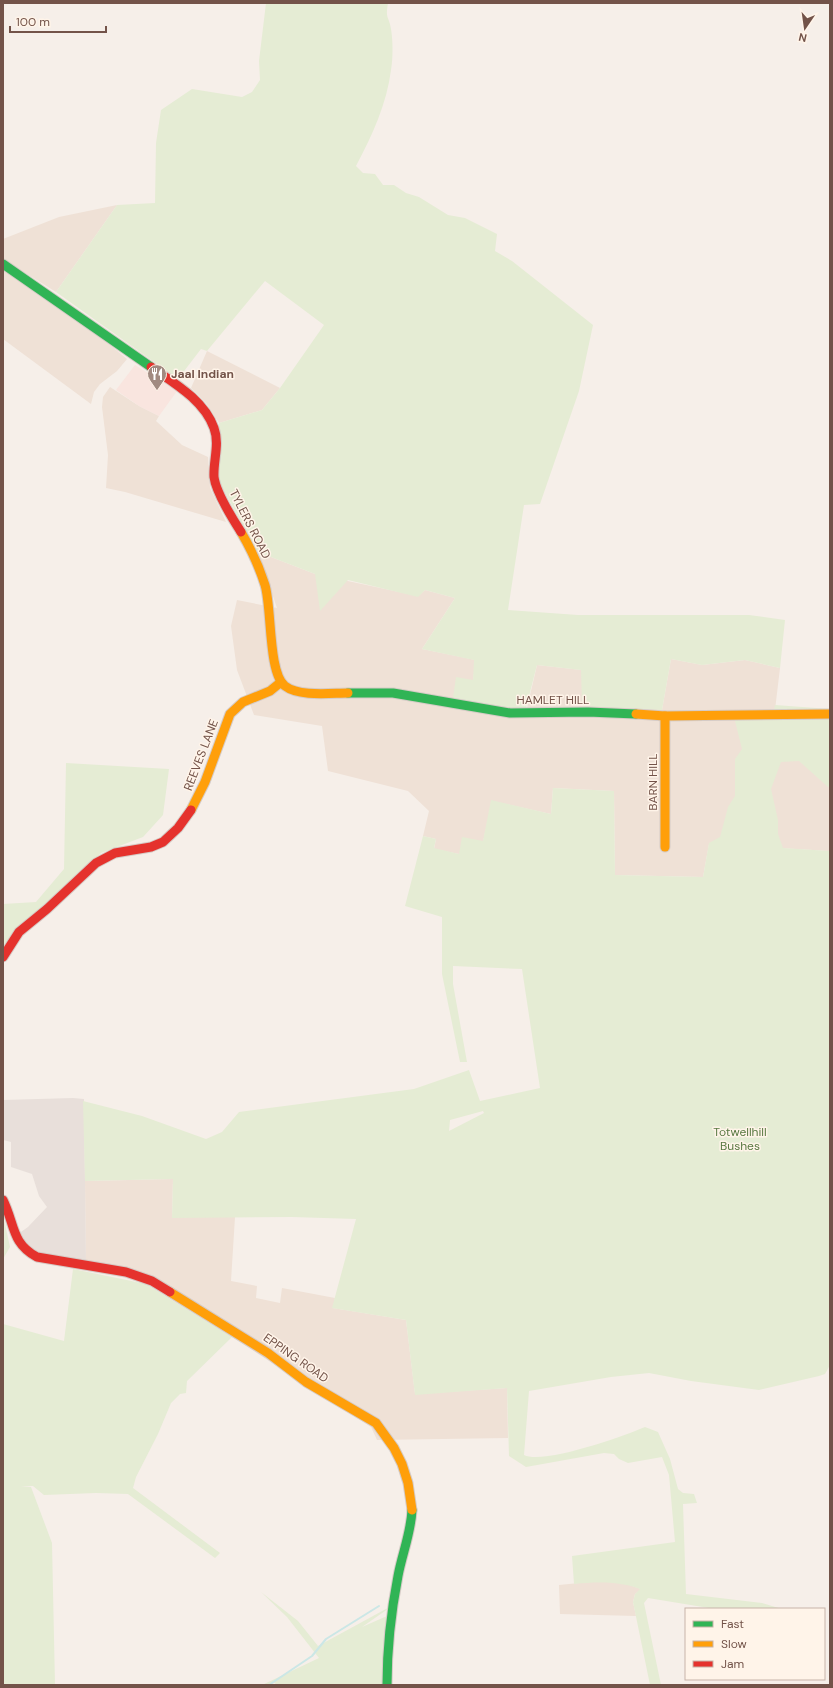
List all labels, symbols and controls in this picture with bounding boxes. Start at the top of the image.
scale bar [10,8,106,34]
north arrow [785,8,825,48]
text: 100 m [16,14,50,30]
text: N [797,30,808,45]
restaurant icon: Jaal Indian [146,363,168,391]
place label: Jaal Indian [171,366,234,382]
street label: TYLERS ROAD [226,486,274,562]
street label: HAMLET HILL [517,692,589,708]
street label: REEVES LANE [180,717,222,793]
street label: BARN HILL [645,753,661,811]
park label: Totwellhill Bushes [713,1124,767,1154]
street label: EPPING ROAD [260,1330,332,1386]
legend [685,1608,825,1680]
text: Fast [721,1616,744,1632]
text: Slow [721,1636,747,1652]
text: Jam [721,1656,744,1672]

